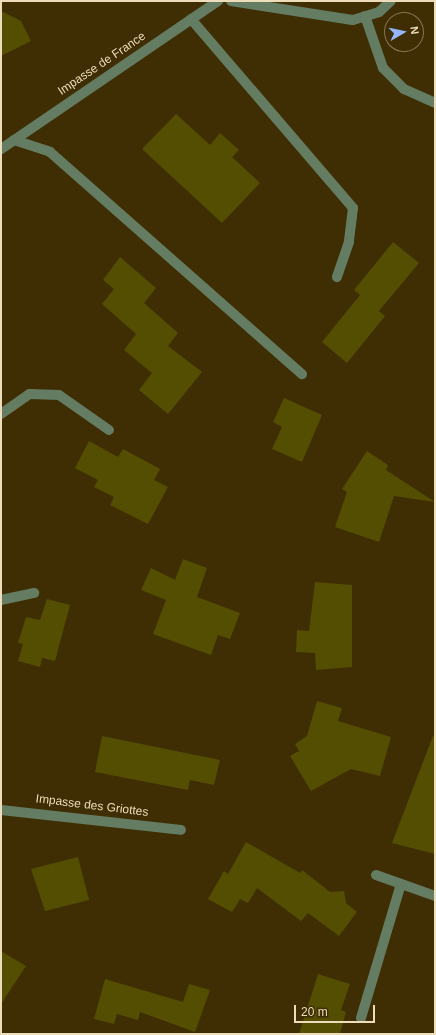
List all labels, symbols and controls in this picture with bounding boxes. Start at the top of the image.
north arrow [384,12,424,52]
text: N [408,25,421,35]
street label: Impasse de France [55,29,149,99]
street label: Impasse des Griottes [35,792,149,820]
scale bar [296,997,377,1023]
text: 20 m [301,1005,328,1019]

